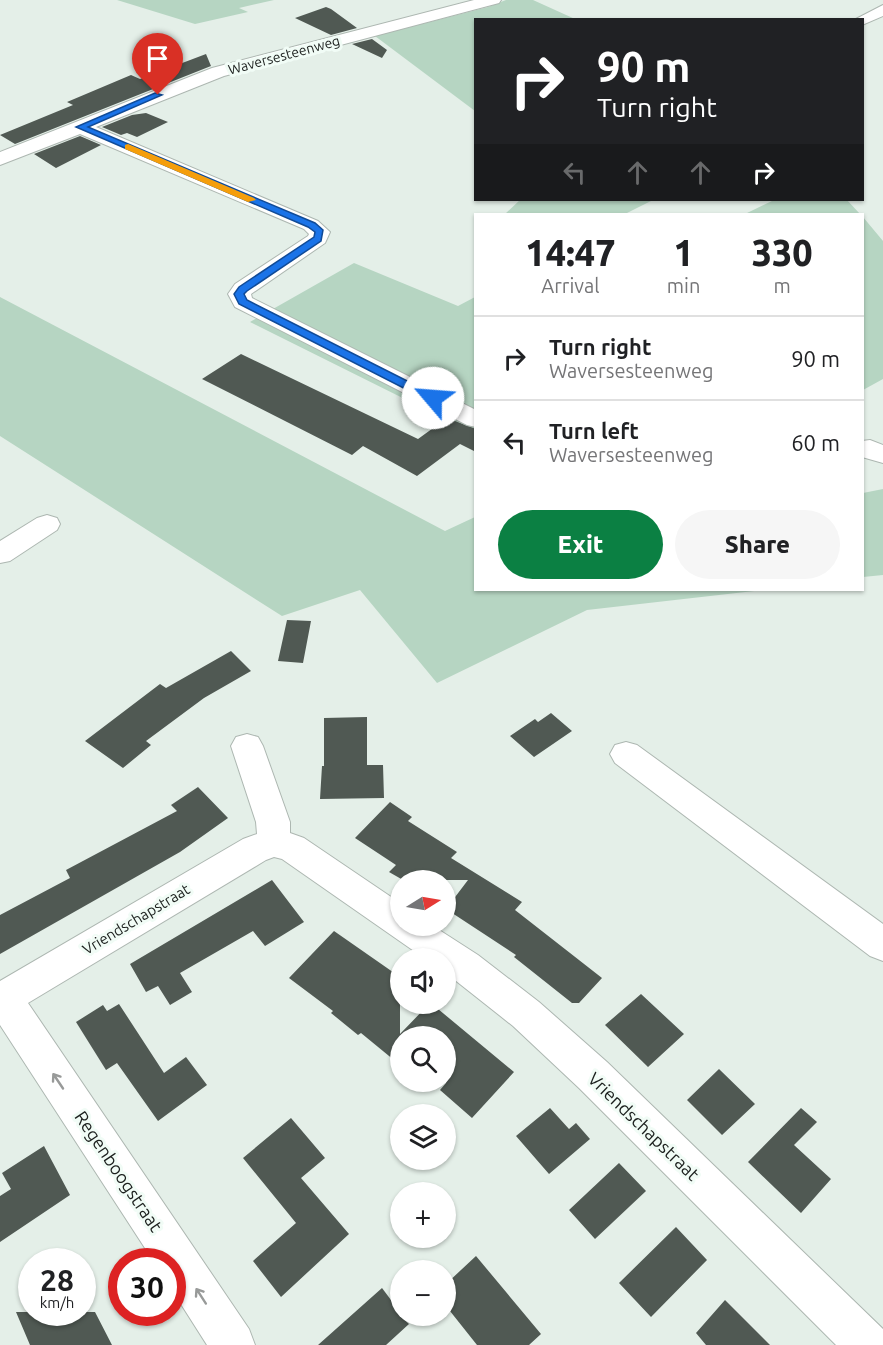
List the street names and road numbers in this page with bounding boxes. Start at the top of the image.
street label: Waversesteenweg [226,32,342,78]
street label: Vriendschapstraat [79,880,193,958]
street label: Vriendschapstraat [584,1068,704,1184]
street label: Regenboogstraat [71,1107,167,1235]

